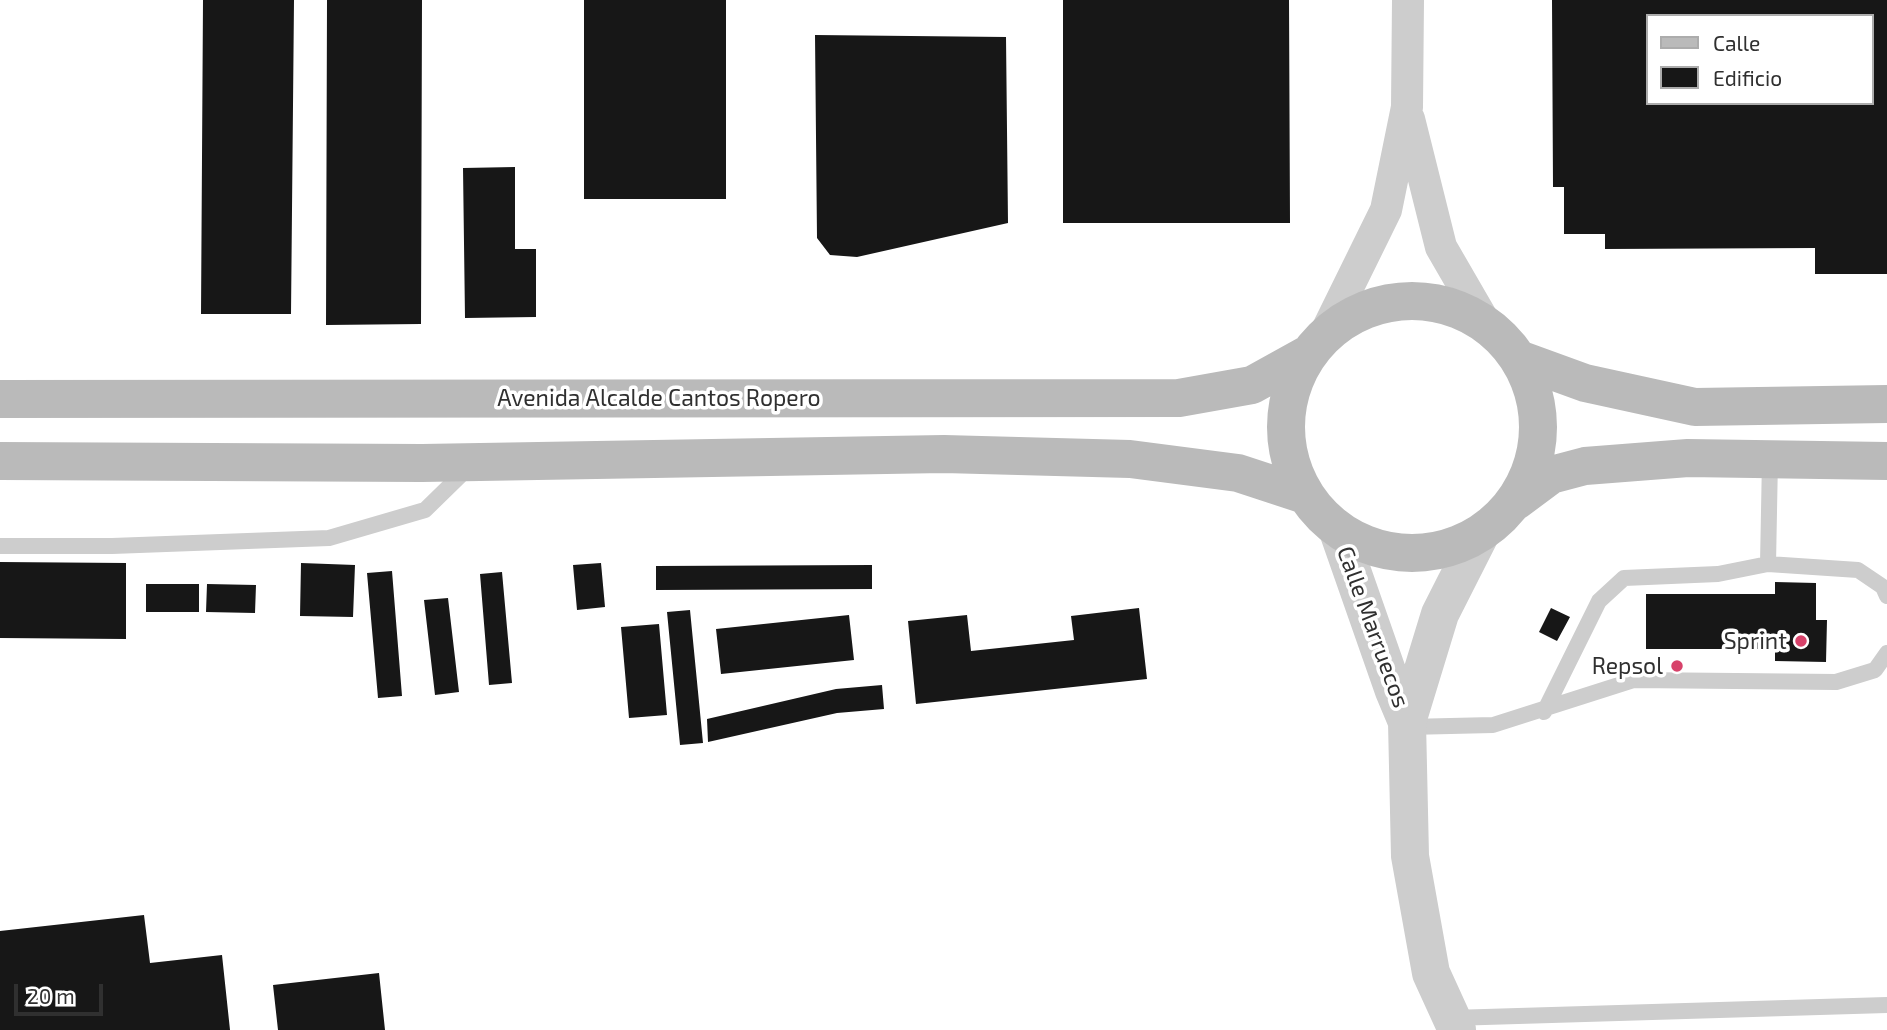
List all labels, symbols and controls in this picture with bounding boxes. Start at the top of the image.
legend [1646,14,1873,105]
text: Calle [1713,30,1760,55]
text: Edificio [1713,65,1782,90]
street label: Avenida Alcalde Cantos Ropero [497,384,821,412]
street label: Calle Marruecos [1331,543,1415,711]
place label: Sprint [1724,627,1787,655]
marker: Sprint [1793,633,1809,649]
place label: Repsol [1592,652,1663,680]
marker: Repsol [1669,658,1685,674]
scale bar [18,970,107,1014]
text: 20 m [27,983,75,1008]

